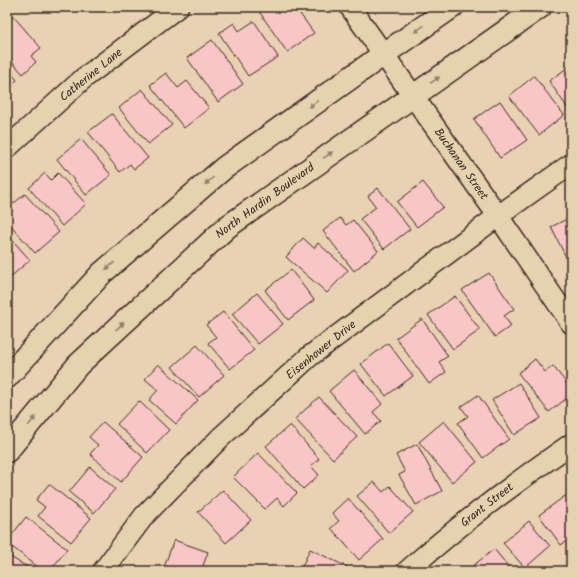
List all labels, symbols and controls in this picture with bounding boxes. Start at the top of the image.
one-way arrow [414,25,425,33]
street label: Catherine Lane [55,43,127,107]
one-way arrow [429,76,440,84]
one-way arrow [308,100,319,108]
street label: Buchanan Street [429,124,493,204]
one-way arrow [323,151,334,159]
street label: North Hardin Boulevard [211,158,320,244]
one-way arrow [203,177,214,186]
one-way arrow [105,262,116,271]
street label: Eisenhower Drive [282,315,361,384]
one-way arrow [115,321,125,331]
one-way arrow [27,416,36,427]
street label: Grant Street [456,478,518,532]

